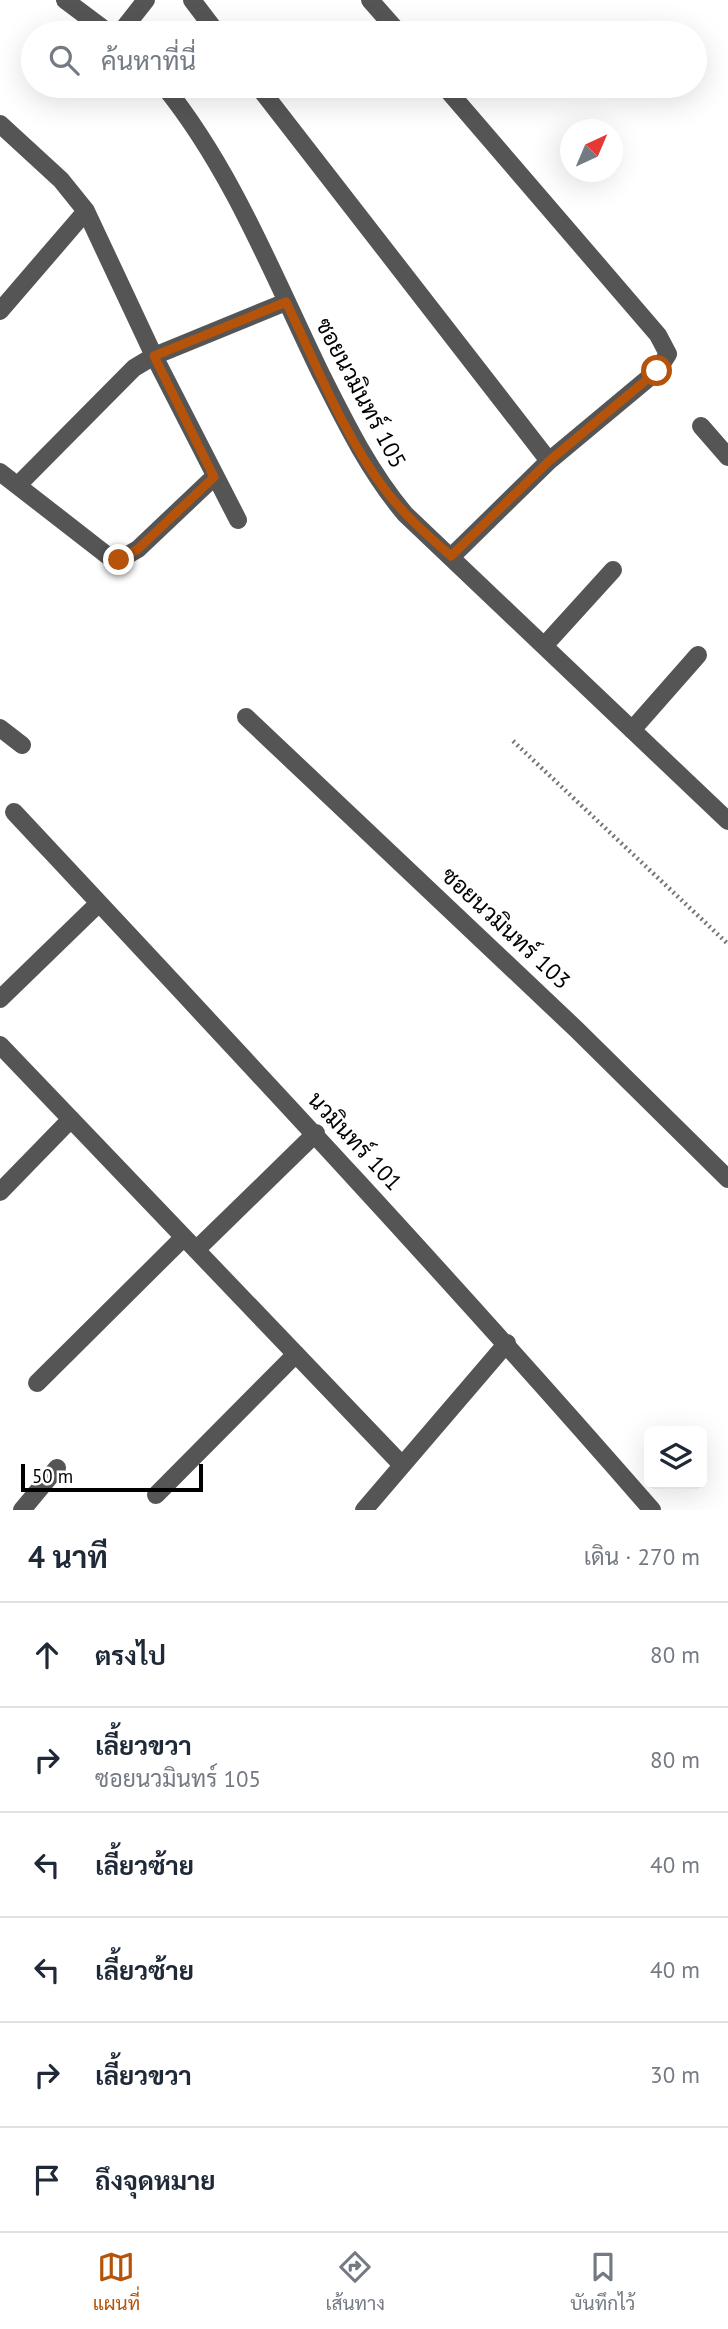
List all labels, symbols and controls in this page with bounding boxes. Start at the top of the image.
search box [21,21,707,98]
icon: search [45,41,83,79]
text: ค้นหาที่นี่ [101,44,196,77]
north arrow [560,119,623,182]
street label: ซอยนวมินทร์ 105 [310,312,414,473]
route start [641,355,672,386]
route end [103,544,134,575]
street label: ซอยนวมินทร์ 103 [436,860,578,995]
street label: นวมินทร์ 101 [302,1084,409,1196]
map controls [644,1426,707,1489]
button: layers [644,1426,707,1489]
scale bar [21,1461,203,1493]
text: 50 m [32,1464,73,1488]
text: 4 นาที [28,1537,108,1576]
text: เดิน · 270 m [584,1542,700,1571]
icon: ahead [28,1636,66,1674]
text: ตรงไป [95,1639,166,1672]
text: 80 m [650,1640,700,1669]
text: เลี้ยวขวา [95,1729,192,1762]
icon: right [28,1741,66,1779]
text: 80 m [650,1745,700,1774]
text: ซอยนวมินทร์ 105 [95,1764,261,1793]
icon: left [28,1846,66,1884]
text: เลี้ยวซ้าย [95,1849,194,1882]
text: 40 m [650,1850,700,1879]
icon: left [28,1951,66,1989]
text: เลี้ยวซ้าย [95,1954,194,1987]
text: 40 m [650,1955,700,1984]
icon: right [28,2056,66,2094]
text: เลี้ยวขวา [95,2059,192,2092]
text: 30 m [650,2060,700,2089]
icon: arrive [28,2161,66,2199]
text: ถึงจุดหมาย [95,2164,216,2197]
tab: แผนที่ [93,2248,140,2315]
tab: เส้นทาง [326,2248,385,2315]
tab: บันทึกไว้ [570,2248,635,2315]

